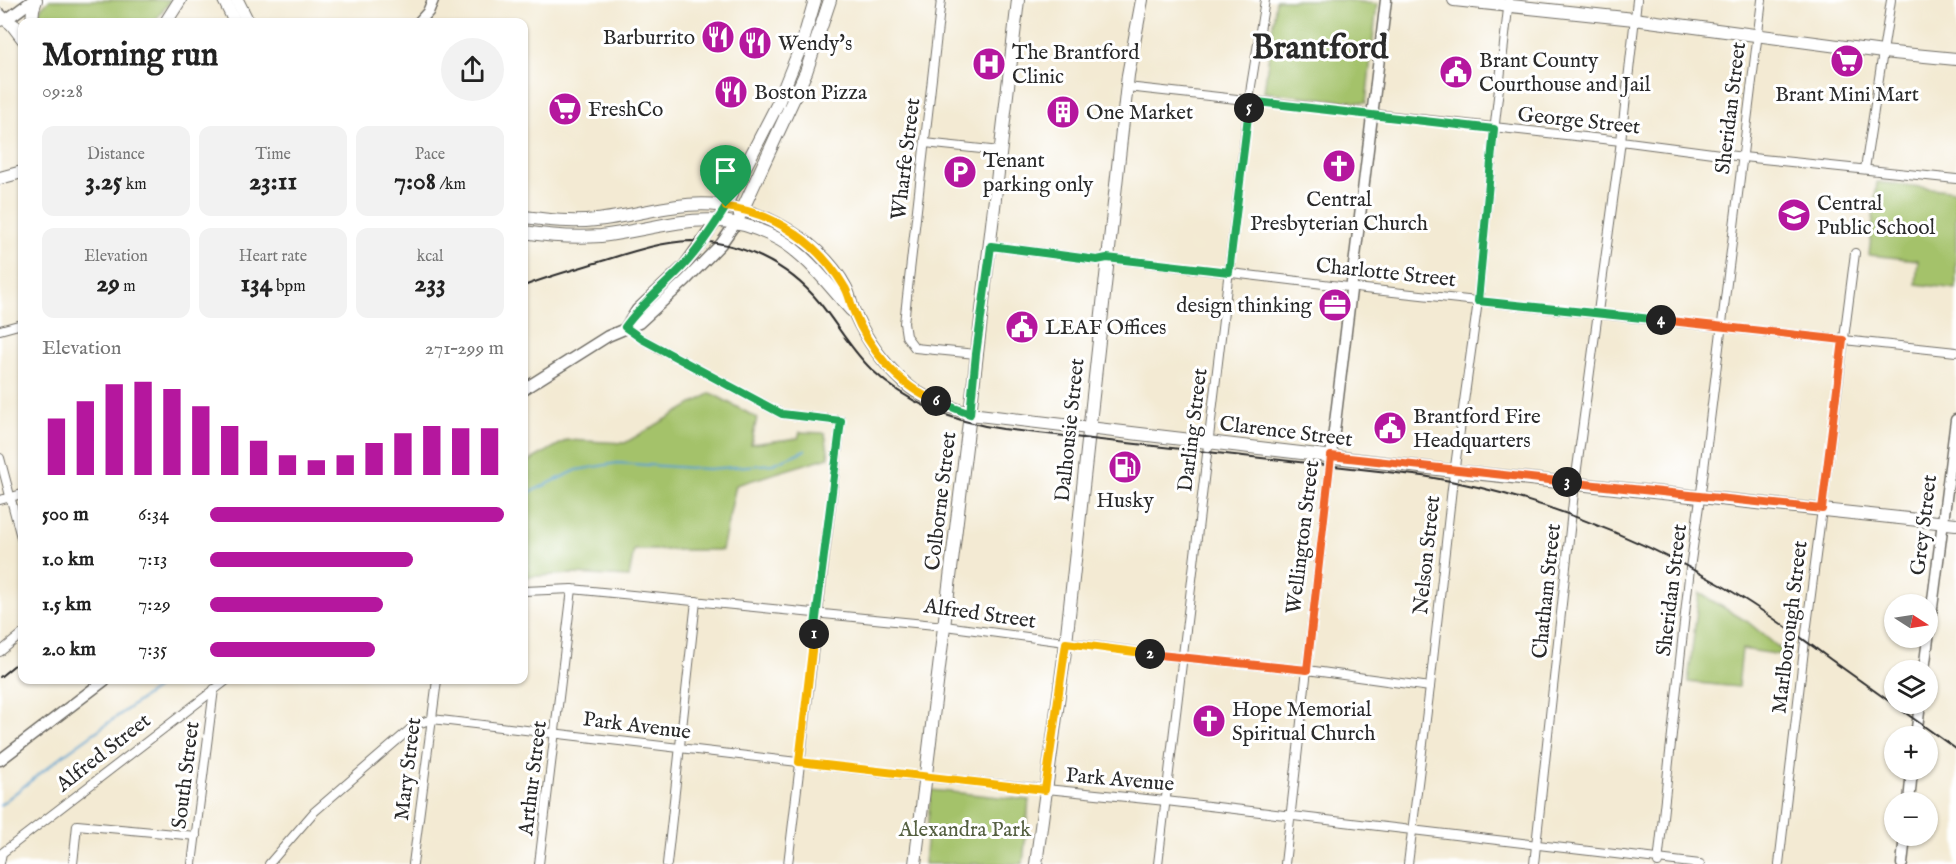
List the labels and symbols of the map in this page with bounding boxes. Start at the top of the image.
restaurant icon: Barburrito [700,19,736,55]
place label: Barburrito [603,25,695,52]
restaurant icon: Wendy's [737,25,773,61]
district label: Brantford [1252,28,1390,70]
place label: Wendy's [778,31,852,58]
place label: The Brantford Clinic [1012,40,1140,91]
street label: Sheridan Street [1710,41,1753,176]
supermarket icon: Brant Mini Mart [1829,43,1865,79]
hospital icon: The Brantford Clinic [971,46,1007,82]
place label: Brant County Courthouse and Jail [1479,48,1651,99]
public building icon: Brant County Courthouse and Jail [1438,54,1474,90]
restaurant icon: Boston Pizza [713,74,749,110]
place label: Boston Pizza [754,80,868,107]
place label: Brant Mini Mart [1775,82,1919,109]
supermarket icon: FreshCo [547,91,583,127]
pin: 5 [1234,93,1264,123]
building icon: One Market [1045,94,1081,130]
place label: FreshCo [588,97,663,124]
street label: Wharfe Street [886,97,927,222]
place label: One Market [1086,100,1193,127]
street label: George Street [1516,102,1641,141]
pin [700,145,751,207]
place label: Tenant parking only [983,148,1094,199]
church icon: Central Presbyterian Church [1321,148,1357,184]
parking icon: Tenant parking only [942,154,978,190]
place label: Central Presbyterian Church [1250,187,1428,238]
place label: Central Public School [1817,191,1935,242]
school or university icon: Central Public School [1776,197,1812,233]
street label: Charlotte Street [1314,253,1457,294]
office icon: design thinking [1317,287,1353,323]
place label: design thinking [1176,293,1313,320]
pin: 4 [1646,305,1676,335]
public building icon: LEAF Offices [1004,309,1040,345]
place label: LEAF Offices [1045,315,1166,342]
street label: Dalhousie Street [1050,357,1091,503]
street label: Darling Street [1173,367,1214,494]
pin: 6 [921,386,951,416]
place label: Brantford Fire Headquarters [1413,404,1541,455]
public building icon: Brantford Fire Headquarters [1372,410,1408,446]
street label: Clarence Street [1218,411,1354,454]
street label: Colborne Street [920,430,963,572]
fuel station icon: Husky [1107,449,1143,485]
street label: Wellington Street [1281,459,1326,616]
pin: 3 [1552,467,1582,497]
street label: Grey Street [1905,473,1944,577]
place label: Husky [1096,488,1154,515]
street label: Nelson Street [1408,494,1447,616]
street label: Chatham Street [1527,522,1568,660]
street label: Sheridan Street [1651,523,1694,658]
street label: Marlborough Street [1766,539,1814,715]
street label: Alfred Street [921,593,1038,636]
north arrow [1884,594,1938,648]
pin: 1 [799,619,829,649]
pin: 2 [1135,639,1165,669]
place label: Hope Memorial Spiritual Church [1232,697,1375,748]
church icon: Hope Memorial Spiritual Church [1191,703,1227,739]
street label: Park Avenue [581,706,693,747]
street label: Alfred Street [50,708,157,799]
street label: Mary Street [389,716,428,822]
street label: Arthur Street [513,719,554,838]
street label: South Street [167,720,206,830]
street label: Park Avenue [1065,762,1176,799]
park label: Alexandra Park [898,817,1032,844]

